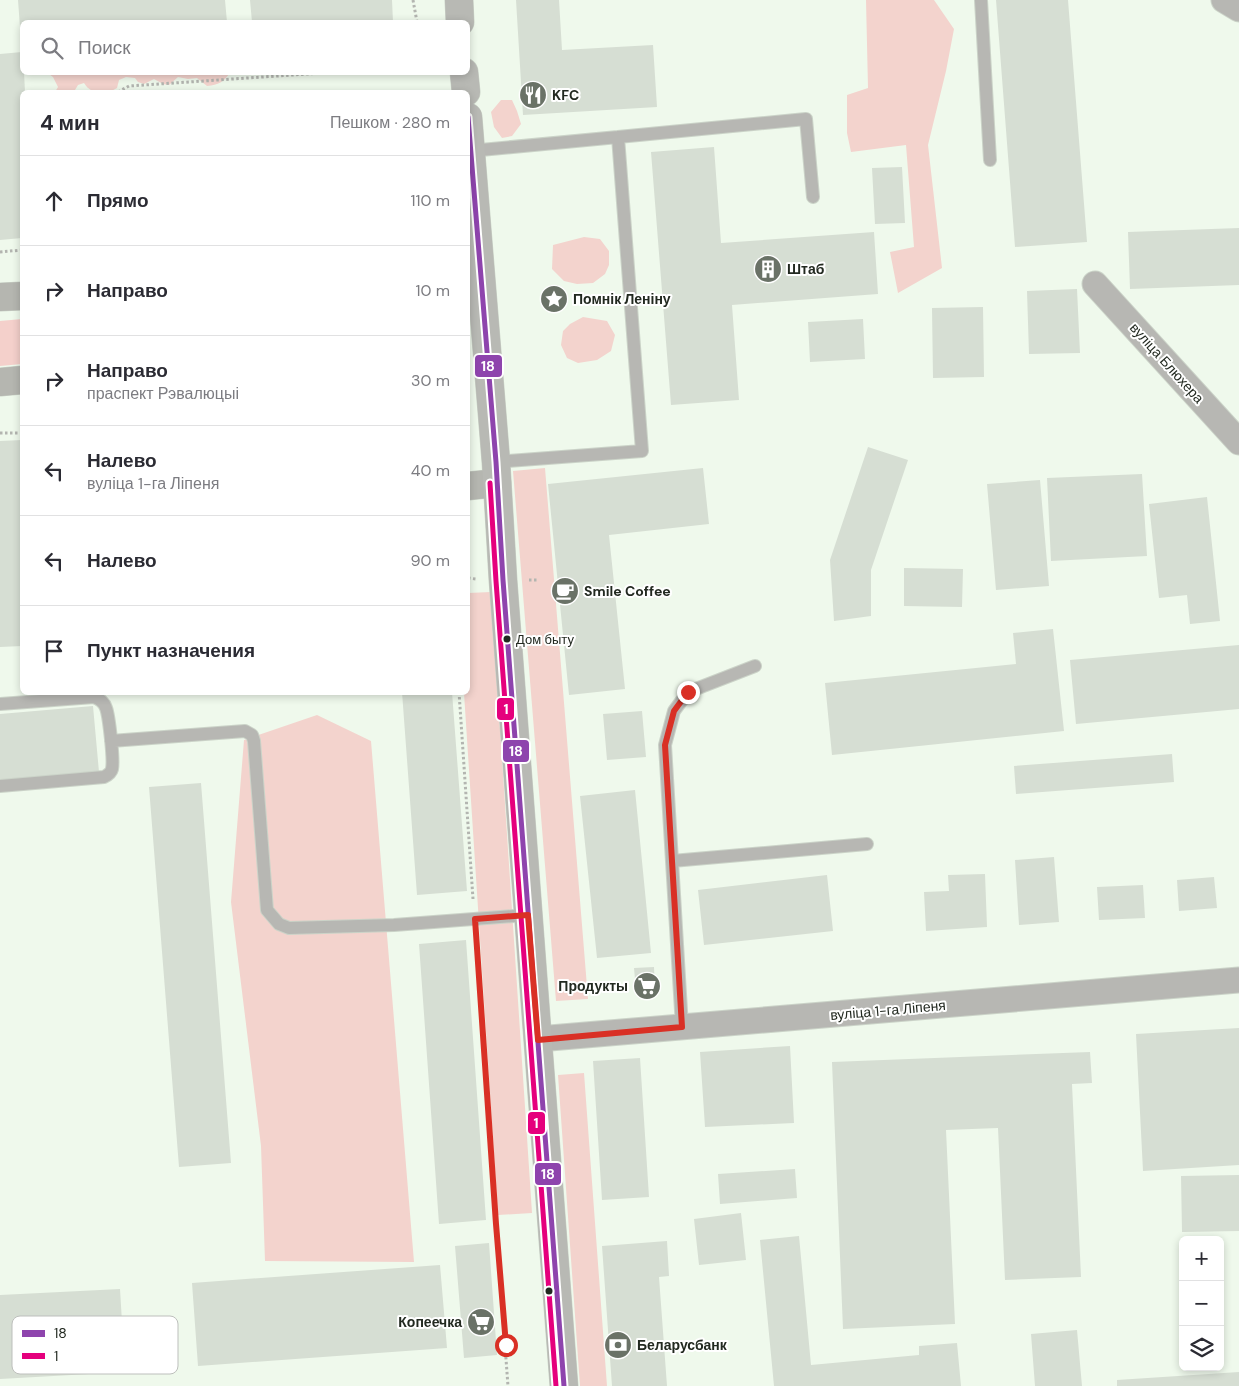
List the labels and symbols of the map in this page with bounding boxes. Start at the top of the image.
restaurant icon: KFC [518,80,548,110]
place label: KFC [552,86,579,104]
building icon: Штаб [753,254,783,284]
place label: Штаб [787,260,825,278]
place icon: Помнік Леніну [539,284,569,314]
place label: Помнік Леніну [573,290,671,308]
street label: вуліца Блюхера [1126,319,1208,407]
line badge: 18 [474,354,503,378]
text: 18 [481,357,495,375]
cafe icon: Smile Coffee [550,576,580,606]
place label: Smile Coffee [584,582,671,600]
place label: Дом быту [516,631,574,648]
marker: Дом быту [502,634,512,644]
route end [677,681,700,704]
line badge: 1 [496,697,515,721]
text: 1 [503,700,509,718]
line badge: 18 [502,739,530,763]
text: 18 [509,742,523,760]
supermarket icon: Продукты [632,971,662,1001]
place label: Продукты [558,977,628,995]
street label: вуліца 1-га Ліпеня [830,996,946,1024]
line badge: 1 [527,1111,546,1135]
text: 1 [533,1114,539,1132]
line badge: 18 [534,1162,562,1186]
text: 18 [541,1165,555,1183]
unlabelled marker [544,1286,554,1296]
supermarket icon: Копеечка [466,1307,496,1337]
place label: Копеечка [398,1313,462,1331]
legend [12,1316,178,1374]
text: 18 [54,1324,67,1342]
bank icon: Беларусбанк [603,1330,633,1360]
route start [495,1334,518,1357]
place label: Беларусбанк [637,1336,728,1354]
text: 1 [54,1347,58,1365]

